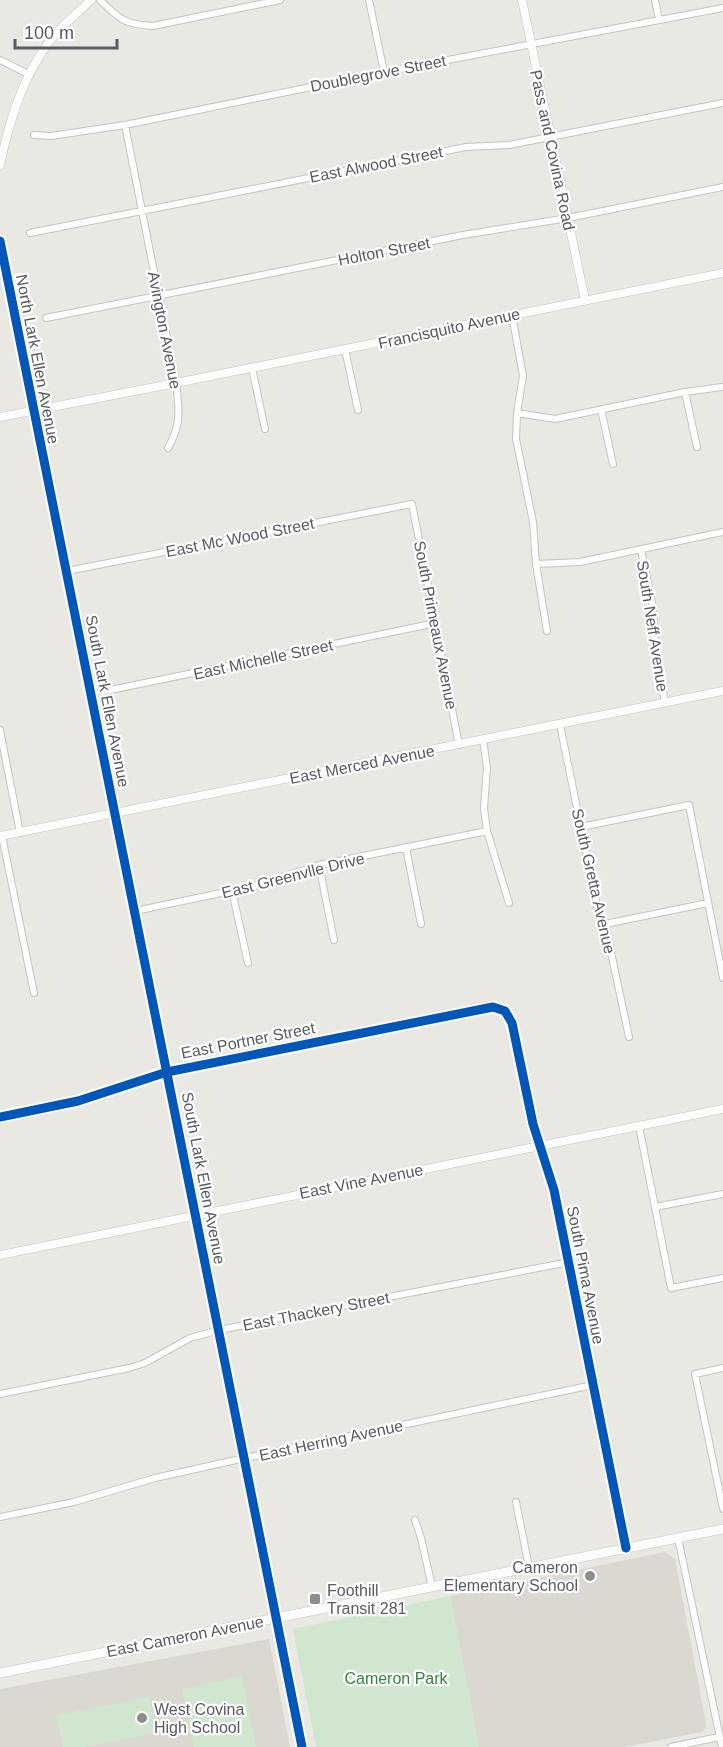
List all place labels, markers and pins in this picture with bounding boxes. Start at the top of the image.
place label: Cameron Elementary School [444,1559,578,1594]
marker: Cameron Elementary School [583,1569,597,1583]
place label: Foothill Transit 281 [327,1582,407,1617]
marker: Foothill Transit 281 [308,1592,322,1606]
place label: West Covina High School [154,1701,245,1736]
marker: West Covina High School [135,1711,149,1725]

